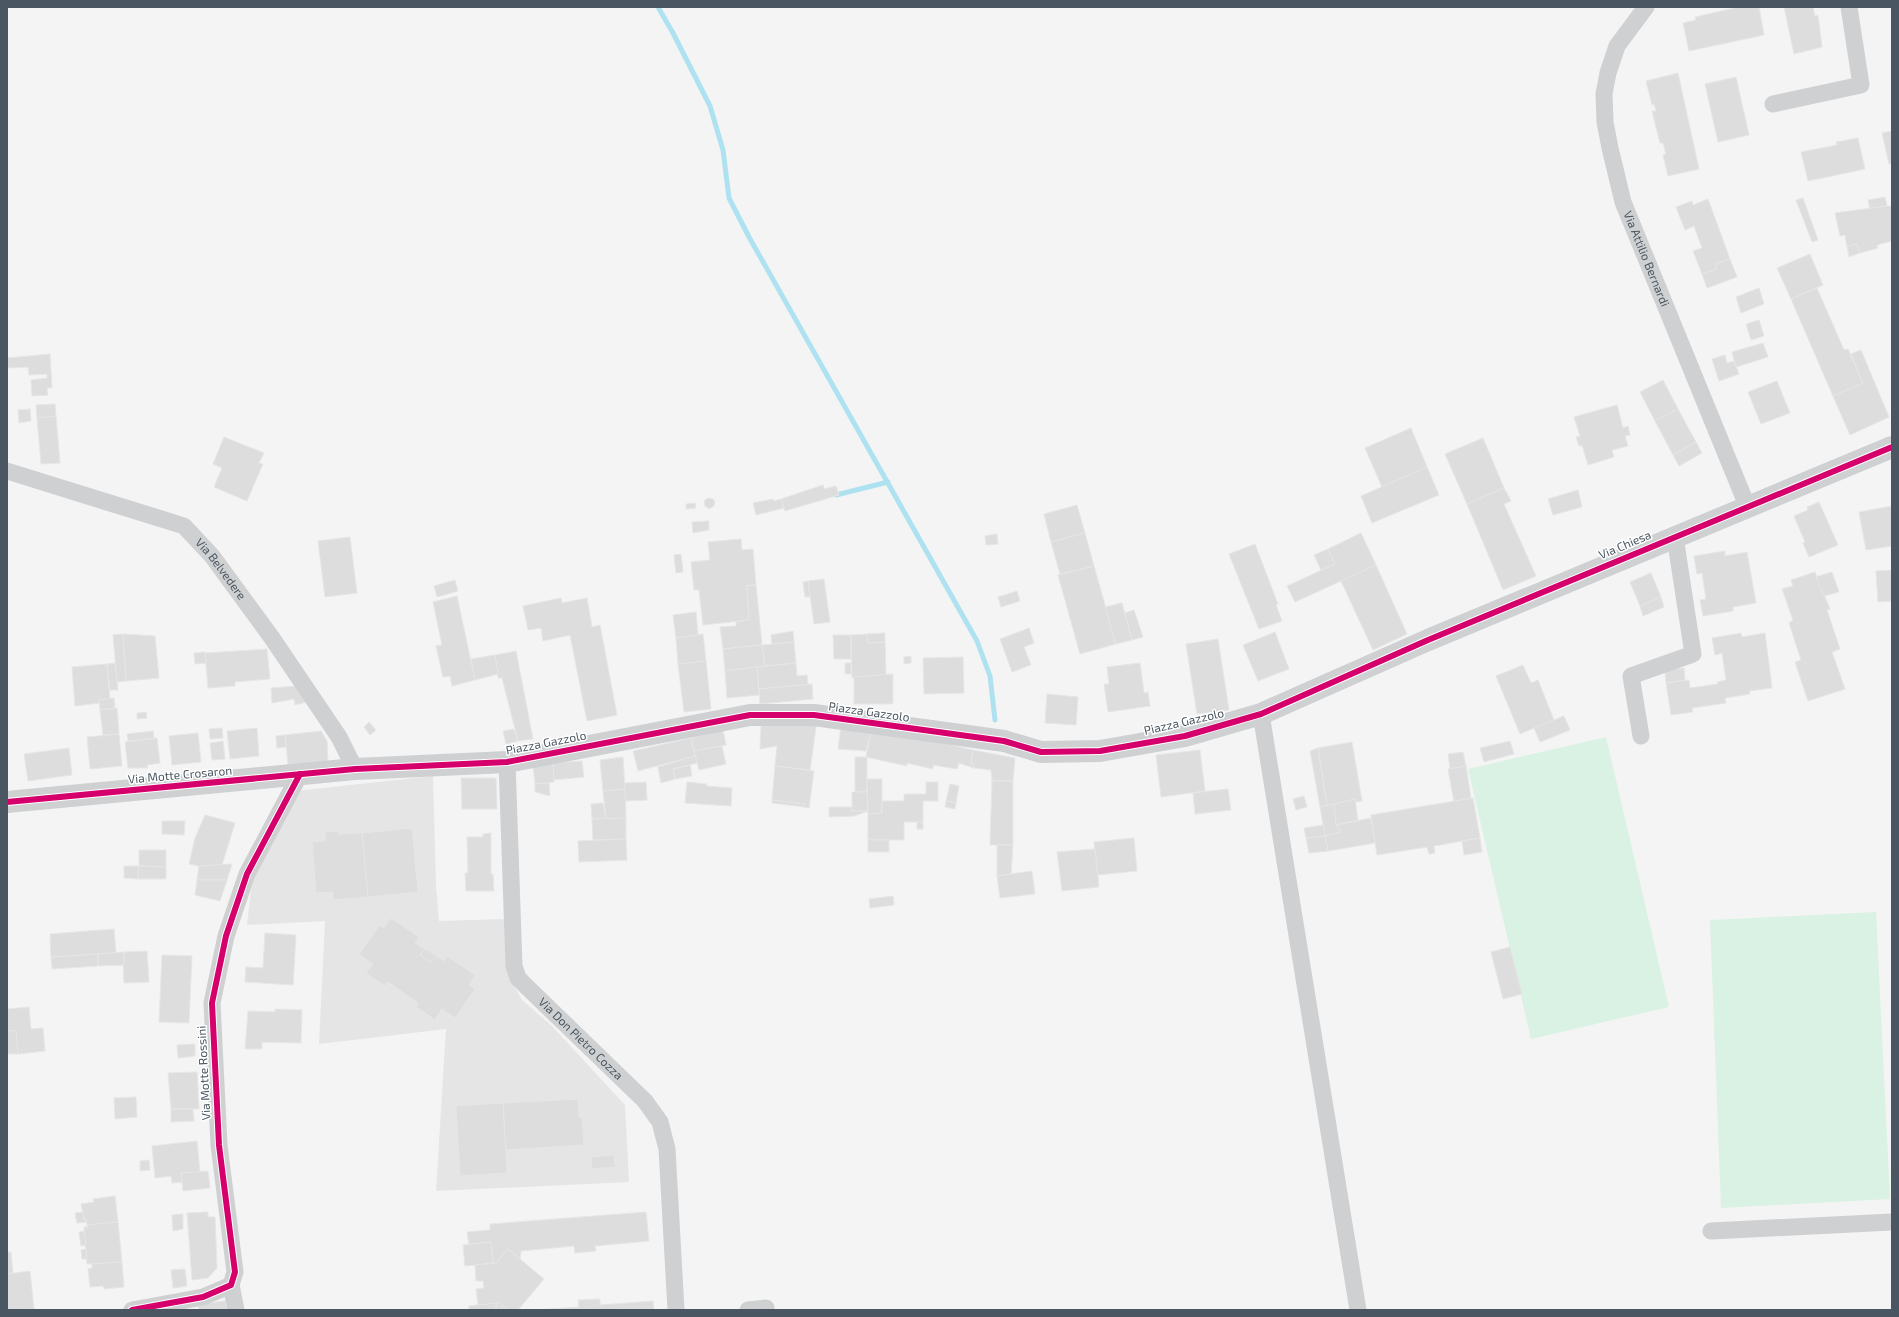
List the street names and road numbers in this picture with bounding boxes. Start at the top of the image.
street label: Via Attilio Bernardi [1621,209,1673,308]
street label: Via Chiesa [1596,527,1653,561]
street label: Via Belvedere [193,535,250,602]
street label: Piazza Gazzolo [828,698,911,724]
street label: Piazza Gazzolo [1142,705,1225,737]
street label: Piazza Gazzolo [504,727,587,757]
street label: Via Motte Crosaron [127,762,233,786]
street label: Via Don Pietro Cozza [536,994,626,1082]
street label: Via Motte Rossini [194,1026,212,1121]

